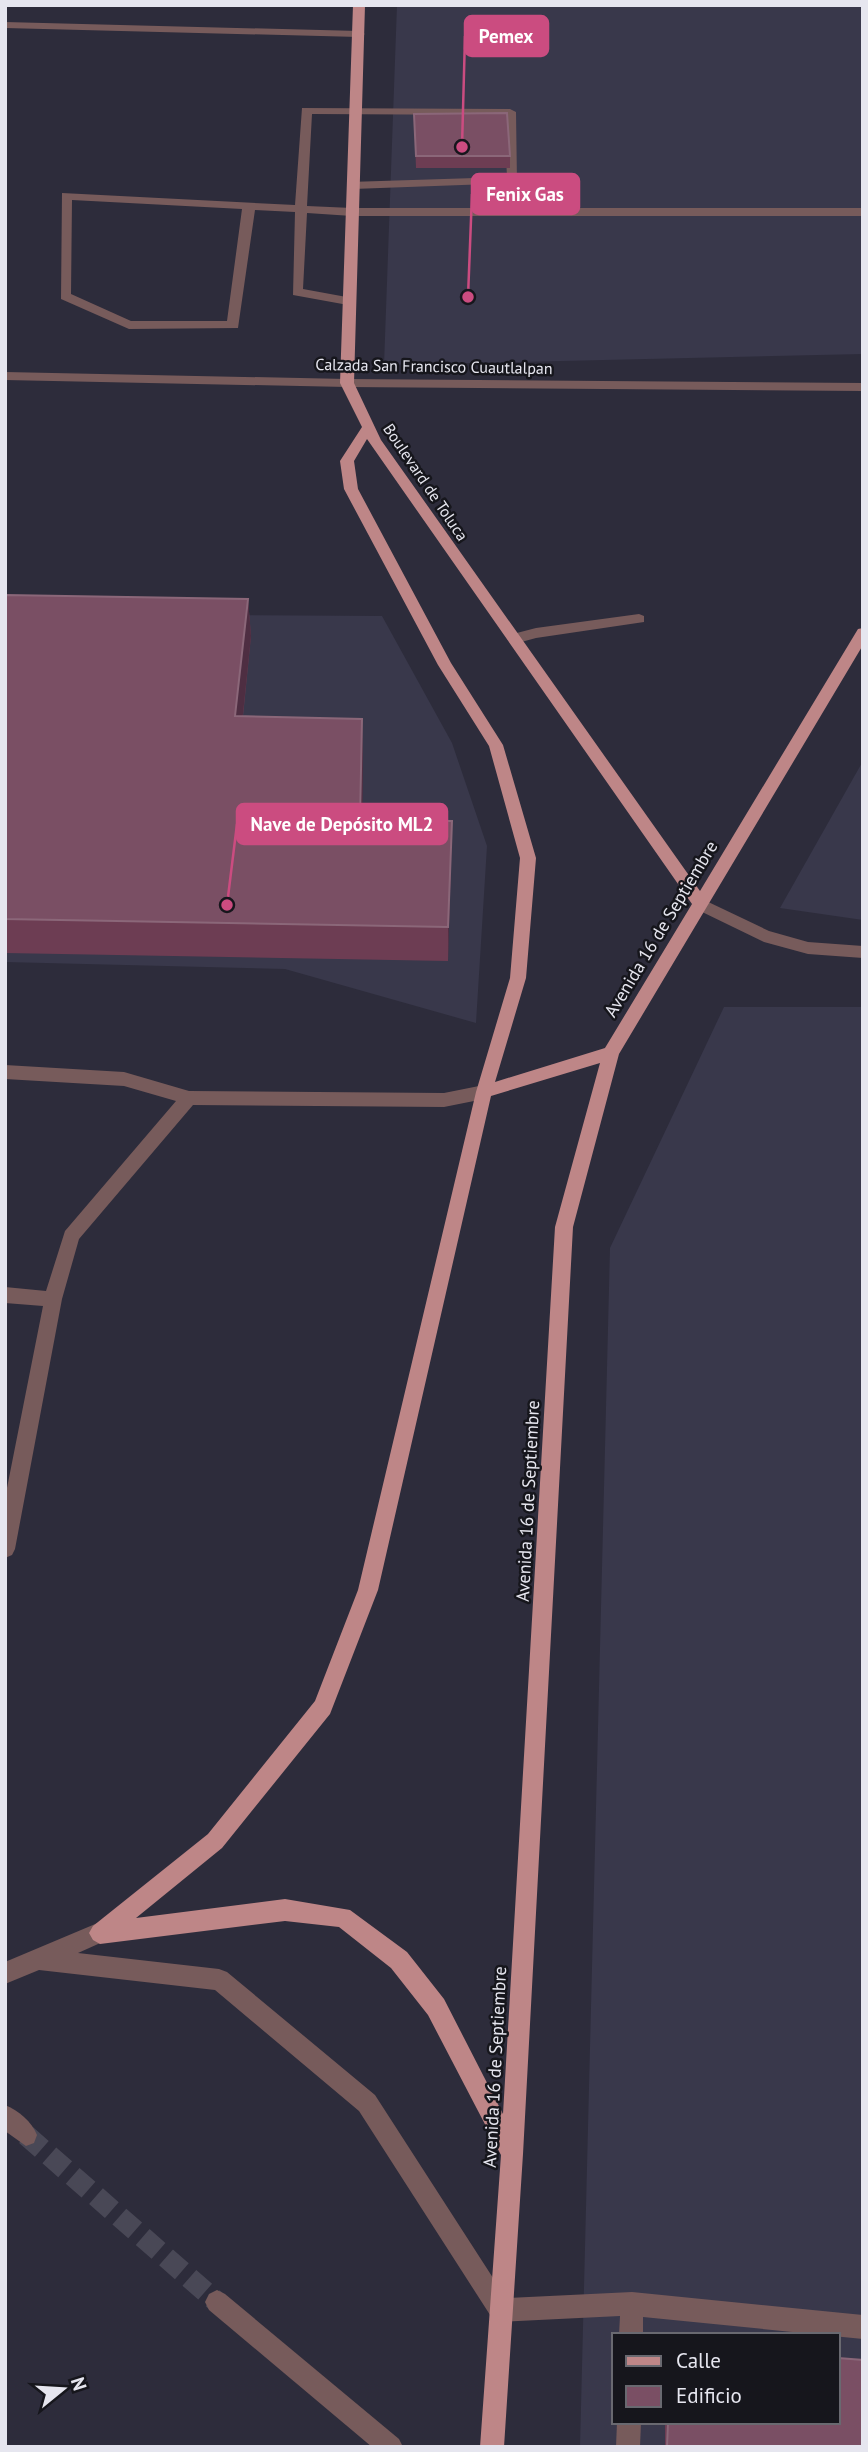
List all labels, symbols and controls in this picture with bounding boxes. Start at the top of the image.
callout: Pemex [465,16,548,56]
text: Pemex [479,24,533,48]
callout: Fenix Gas [472,174,579,214]
text: Fenix Gas [486,182,564,206]
street label: Calzada San Francisco Cuautlalpan [315,354,553,378]
street label: Boulevard de Toluca [379,419,473,545]
callout: Nave de Depósito ML2 [237,804,447,844]
text: Nave de Depósito ML2 [251,812,433,836]
street label: Avenida 16 de Septiembre [599,836,722,1021]
street label: Avenida 16 de Septiembre [511,1400,544,1602]
street label: Avenida 16 de Septiembre [478,1966,511,2168]
legend [612,2333,840,2424]
text: Calle [676,2347,721,2374]
north arrow [28,2354,98,2424]
text: N [66,2374,93,2393]
text: Edificio [676,2382,742,2409]

